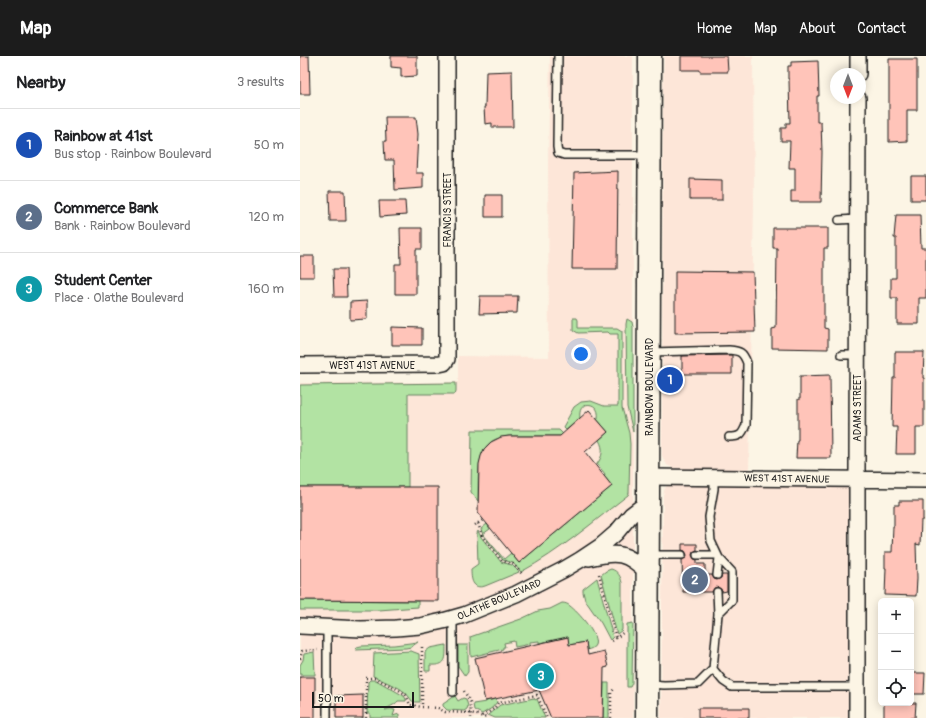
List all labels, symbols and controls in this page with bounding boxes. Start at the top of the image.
text: Map [20,16,51,40]
text: Home [697,20,732,37]
text: Map [754,20,777,37]
text: About [799,20,835,37]
text: Contact [857,20,906,37]
north arrow [830,68,866,104]
text: Nearby [16,72,65,93]
text: 3 results [237,74,284,90]
text: Rainbow at 41st [54,127,152,146]
text: 1 [26,137,32,153]
text: 50 m [254,137,284,153]
text: Bus stop · Rainbow Boulevard [54,146,212,162]
street label: FRANCIS STREET [442,172,454,248]
text: Commerce Bank [54,199,158,218]
text: 2 [25,209,33,225]
text: 120 m [248,209,284,225]
text: Bank · Rainbow Boulevard [54,218,191,234]
text: Student Center [54,271,152,290]
text: 3 [25,281,33,297]
text: 160 m [248,281,284,297]
text: Place · Olathe Boulevard [54,290,184,306]
street label: RAINBOW BOULEVARD [644,338,656,436]
your location [571,344,591,364]
street label: WEST 41ST AVENUE [329,360,415,372]
pin: 1 [657,365,683,395]
street label: ADAMS STREET [852,374,864,442]
street label: WEST 41ST AVENUE [744,472,830,486]
pin: 2 [682,565,708,595]
street label: OLATHE BOULEVARD [456,577,543,623]
map controls [878,598,914,706]
button: + [878,598,914,634]
button: − [878,634,914,670]
pin: 3 [528,661,554,691]
button: locate [878,670,914,706]
scale bar [312,690,414,709]
text: 50 m [318,692,344,705]

